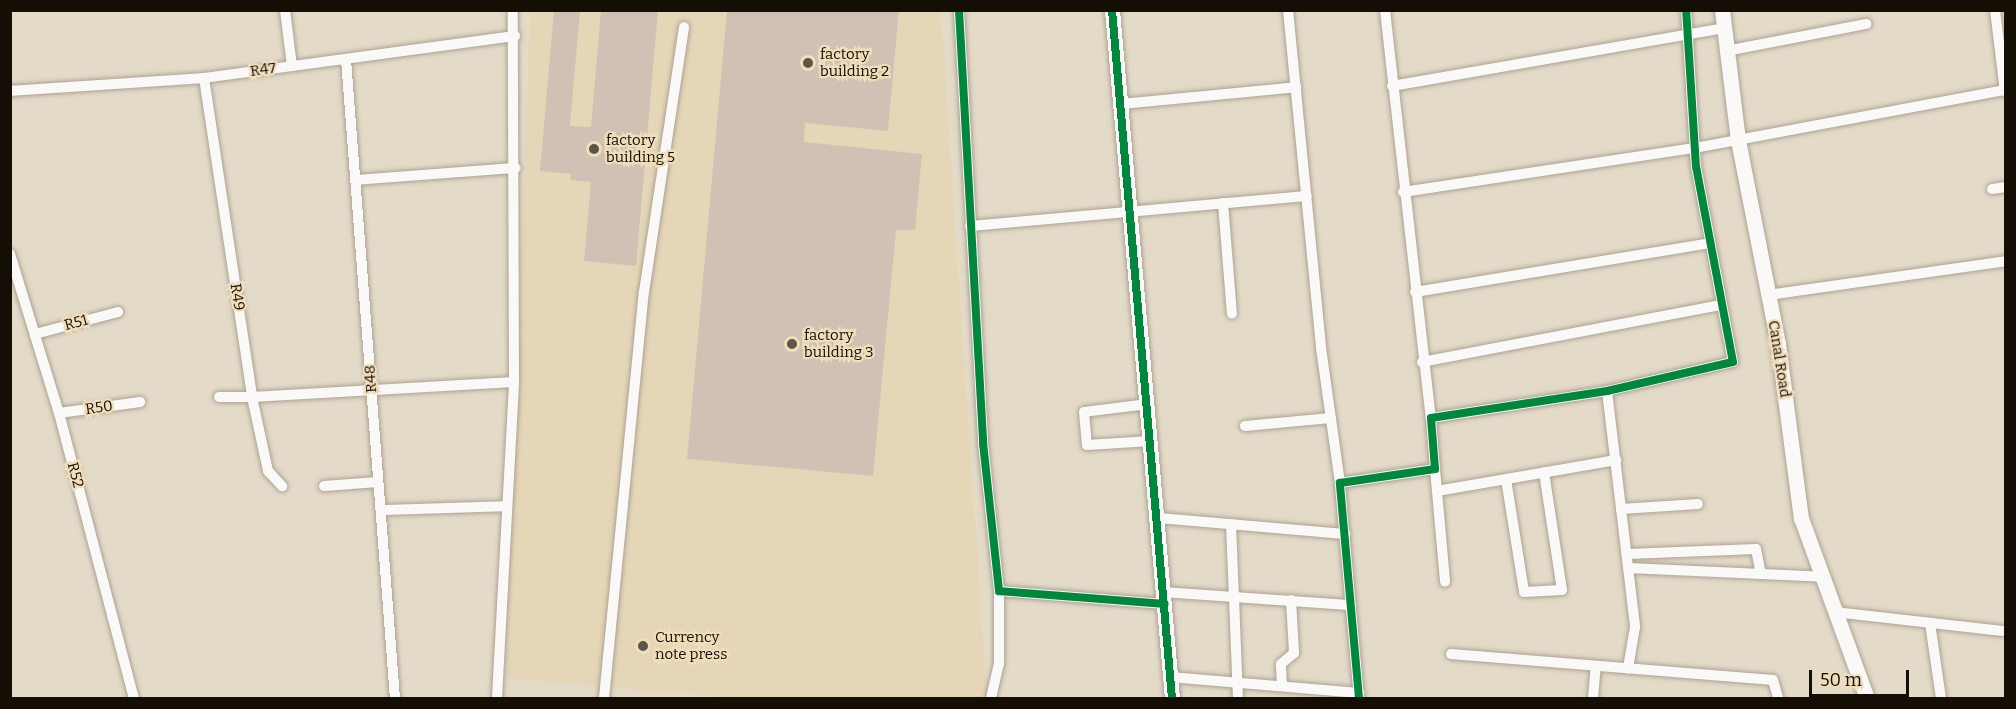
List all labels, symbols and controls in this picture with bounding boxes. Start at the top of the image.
place label: factory building 2 [820,45,889,80]
marker: factory building 2 [801,56,815,70]
street label: R47 [249,59,277,81]
place label: factory building 5 [606,131,675,166]
marker: factory building 5 [587,142,601,156]
street label: R49 [226,282,248,312]
street label: R51 [62,311,90,335]
street label: Canal Road [1764,319,1794,399]
place label: factory building 3 [804,326,874,361]
marker: factory building 3 [785,337,799,351]
street label: R48 [361,365,381,393]
street label: R50 [84,397,114,419]
street label: R52 [63,460,87,490]
place label: Currency note press [655,628,727,663]
marker: Currency note press [636,639,650,653]
scale bar [1812,658,1912,696]
text: 50 m [1820,669,1862,691]

